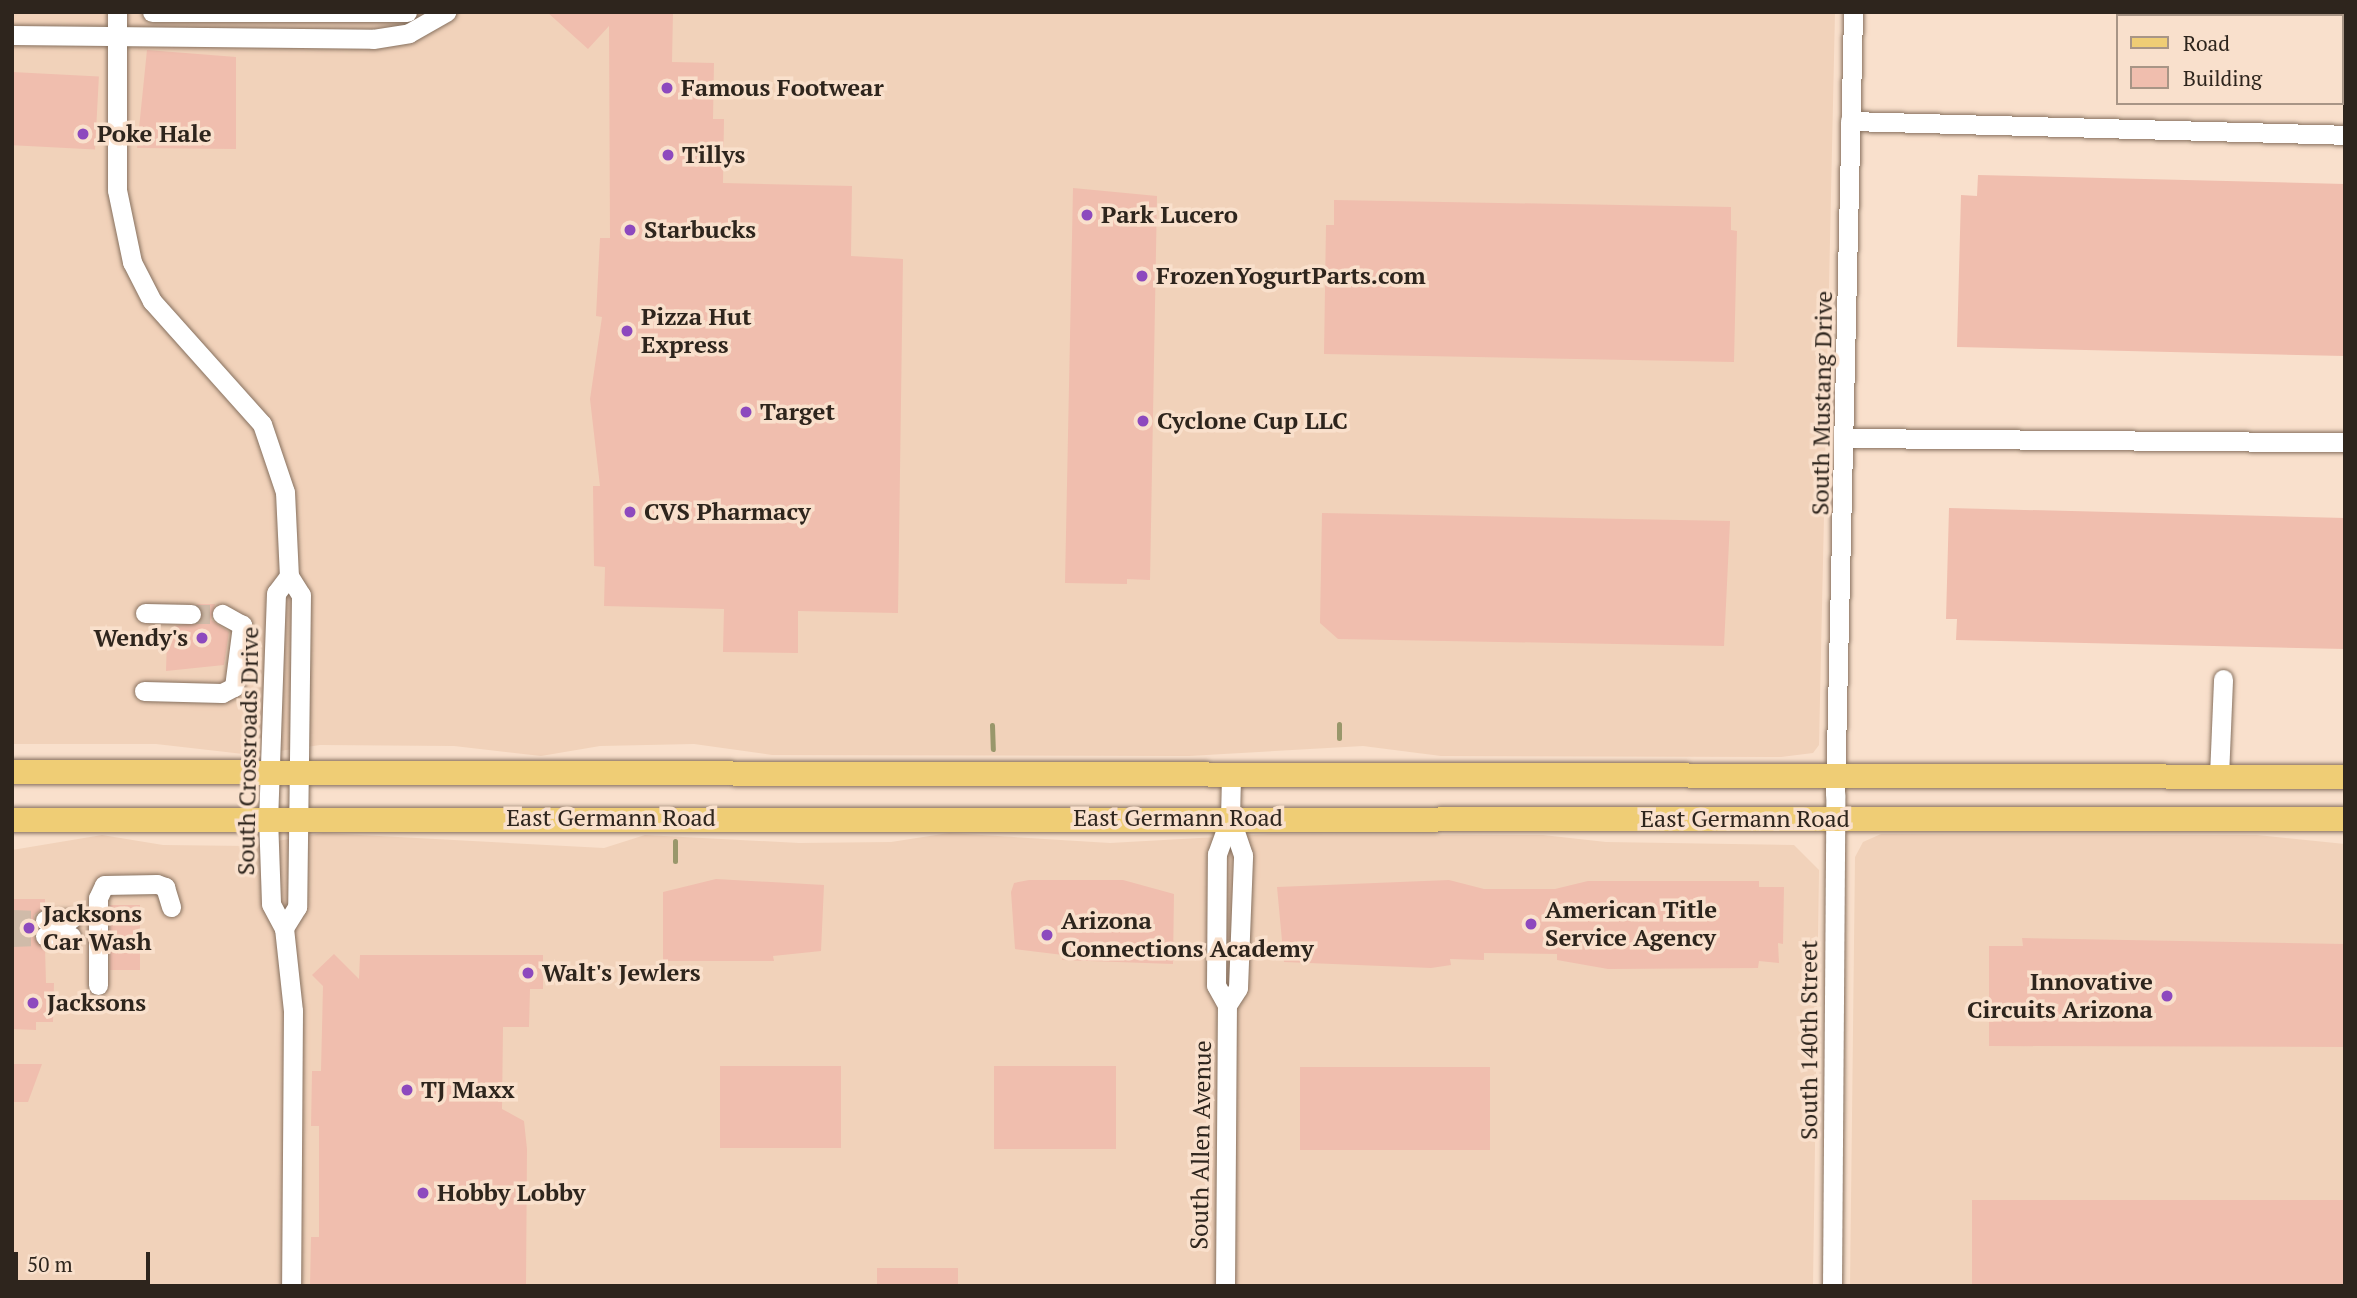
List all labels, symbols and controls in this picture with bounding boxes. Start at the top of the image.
legend [2116,14,2343,105]
text: Road [2183,29,2230,57]
text: Building [2183,64,2262,92]
place label: Famous Footwear [681,74,884,102]
marker: Famous Footwear [659,80,675,96]
place label: Poke Hale [97,120,212,148]
marker: Poke Hale [75,126,91,142]
place label: Tillys [682,141,745,169]
marker: Tillys [660,147,676,163]
place label: Park Lucero [1101,201,1238,229]
marker: Park Lucero [1079,207,1095,223]
place label: Starbucks [644,216,756,244]
marker: Starbucks [622,222,638,238]
place label: FrozenYogurtParts.com [1156,262,1426,290]
marker: FrozenYogurtParts.com [1134,268,1150,284]
street label: South Mustang Drive [1806,290,1838,516]
place label: Pizza Hut Express [641,303,751,359]
marker: Pizza Hut Express [619,323,635,339]
place label: Target [760,398,835,426]
marker: Target [738,404,754,420]
place label: Cyclone Cup LLC [1157,407,1348,435]
marker: Cyclone Cup LLC [1135,413,1151,429]
place label: CVS Pharmacy [644,498,811,526]
marker: CVS Pharmacy [622,504,638,520]
place label: Wendy's [93,624,188,652]
street label: South Crossroads Drive [231,626,265,876]
marker: Wendy's [194,630,210,646]
street label: East Germann Road [506,804,716,832]
street label: East Germann Road [1073,804,1283,832]
street label: East Germann Road [1640,805,1850,833]
place label: American Title Service Agency [1545,896,1717,952]
place label: Jacksons Car Wash [43,900,152,956]
place label: Arizona Connections Academy [1061,907,1314,963]
marker: American Title Service Agency [1523,916,1539,932]
marker: Jacksons Car Wash [21,920,37,936]
marker: Arizona Connections Academy [1039,927,1055,943]
street label: South 140th Street [1795,940,1823,1140]
place label: Walt's Jewlers [542,959,701,987]
marker: Walt's Jewlers [520,965,536,981]
place label: Innovative Circuits Arizona [1967,968,2153,1024]
marker: Innovative Circuits Arizona [2159,988,2175,1004]
place label: Jacksons [47,989,146,1017]
marker: Jacksons [25,995,41,1011]
street label: South Allen Avenue [1185,1040,1217,1250]
place label: TJ Maxx [421,1076,515,1104]
marker: TJ Maxx [399,1082,415,1098]
place label: Hobby Lobby [437,1179,586,1207]
marker: Hobby Lobby [415,1185,431,1201]
scale bar [18,1238,154,1282]
text: 50 m [27,1250,73,1278]

